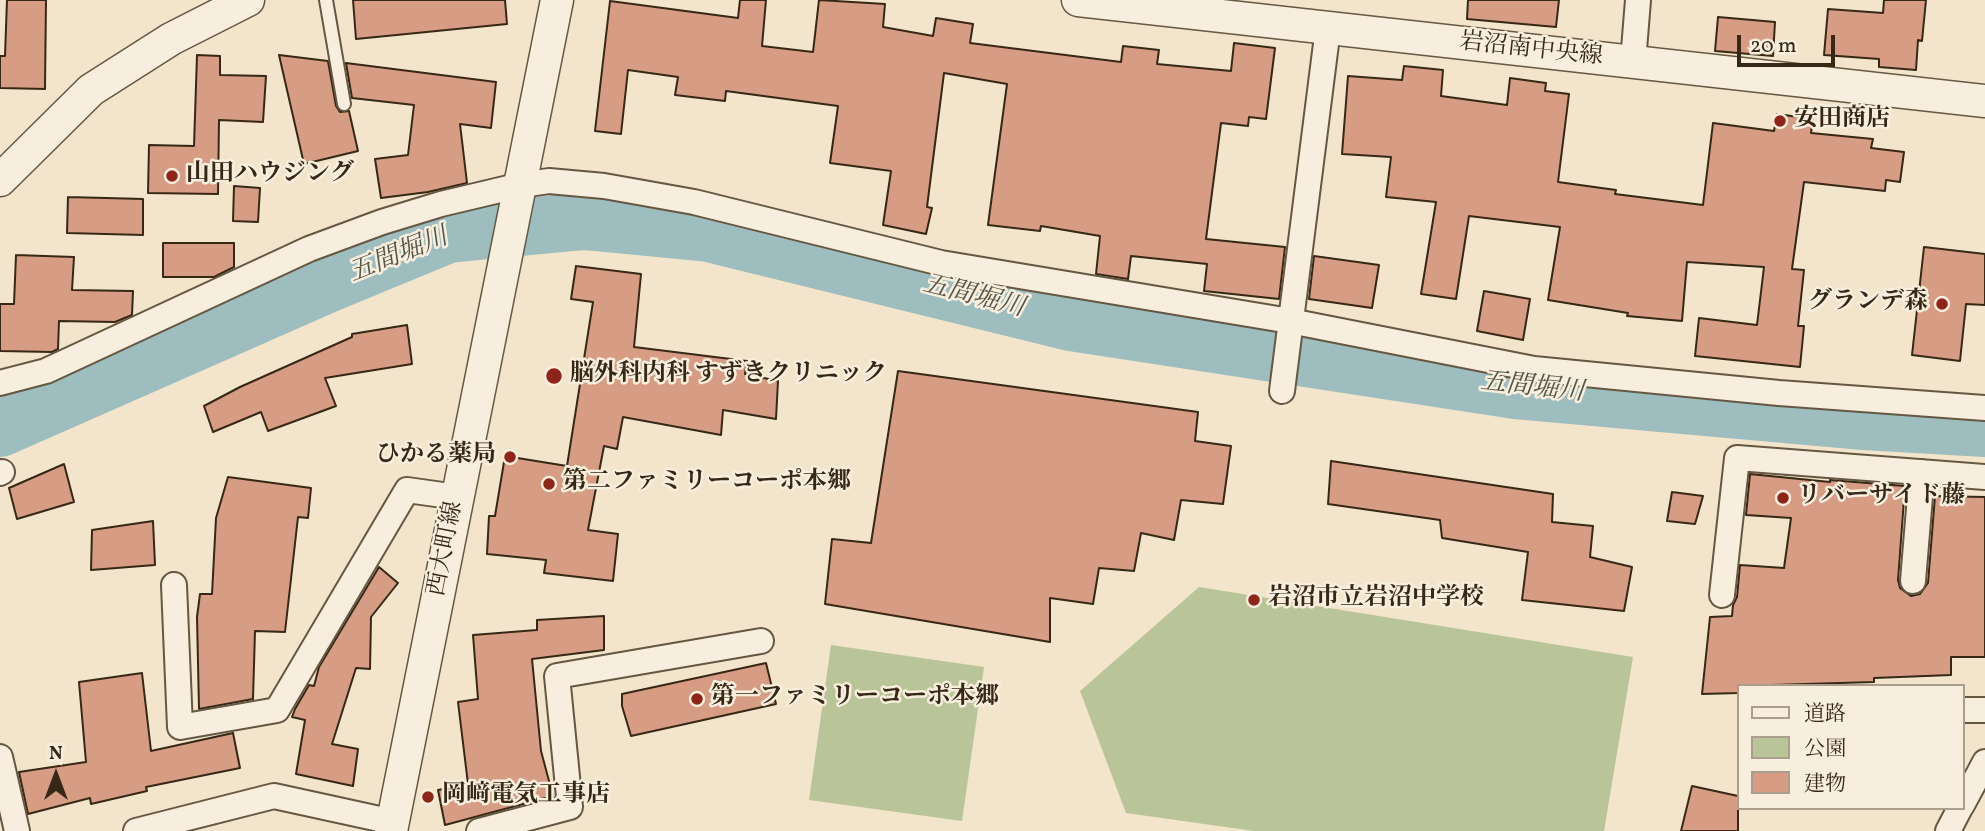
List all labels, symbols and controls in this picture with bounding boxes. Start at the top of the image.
scale bar [1740,21,1838,65]
street label: 岩沼南中央線 [1458,29,1604,73]
text: 20 m [1750,32,1796,61]
place label: 安田商店 [1794,107,1890,135]
marker: 安田商店 [1772,113,1788,129]
place label: 山田ハウジング [186,162,354,190]
marker: 山田ハウジング [164,168,180,184]
water label: 五間堀川 [345,223,453,291]
water label: 五間堀川 [919,270,1027,326]
place label: グランデ森 [1808,290,1928,318]
marker: グランデ森 [1934,296,1950,312]
place label: 脳外科内科 すずきクリニック [570,362,887,390]
marker: 脳外科内科 すずきクリニック [544,366,564,386]
water label: 五間堀川 [1479,368,1585,410]
place label: ひかる薬局 [376,443,496,471]
marker: ひかる薬局 [502,449,518,465]
place label: 第二ファミリーコーポ本郷 [563,470,851,498]
marker: 第二ファミリーコーポ本郷 [541,476,557,492]
place label: リバーサイド藤 [1797,484,1965,512]
marker: リバーサイド藤 [1775,490,1791,506]
street label: 西大町線 [424,499,470,599]
place label: 岩沼市立岩沼中学校 [1268,586,1484,614]
marker: 岩沼市立岩沼中学校 [1246,592,1262,608]
legend [1736,684,1964,810]
place label: 第一ファミリーコーポ本郷 [711,685,999,713]
marker: 第一ファミリーコーポ本郷 [689,691,705,707]
text: 道路 [1804,700,1846,729]
text: 公園 [1804,735,1846,764]
north arrow [21,740,91,810]
text: N [49,741,63,767]
text: 建物 [1804,770,1846,799]
place label: 岡﨑電気工事店 [442,783,610,811]
marker: 岡﨑電気工事店 [420,789,436,805]

